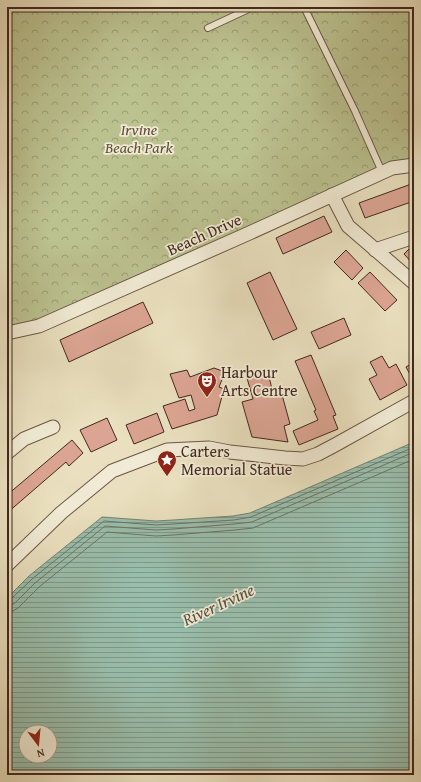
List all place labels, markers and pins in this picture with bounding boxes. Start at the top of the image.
place label: Harbour Arts Centre [221,360,298,402]
theatre icon: Harbour Arts Centre [196,370,218,398]
place label: Carters Memorial Statue [181,439,292,481]
place icon: Carters Memorial Statue [156,449,178,477]

